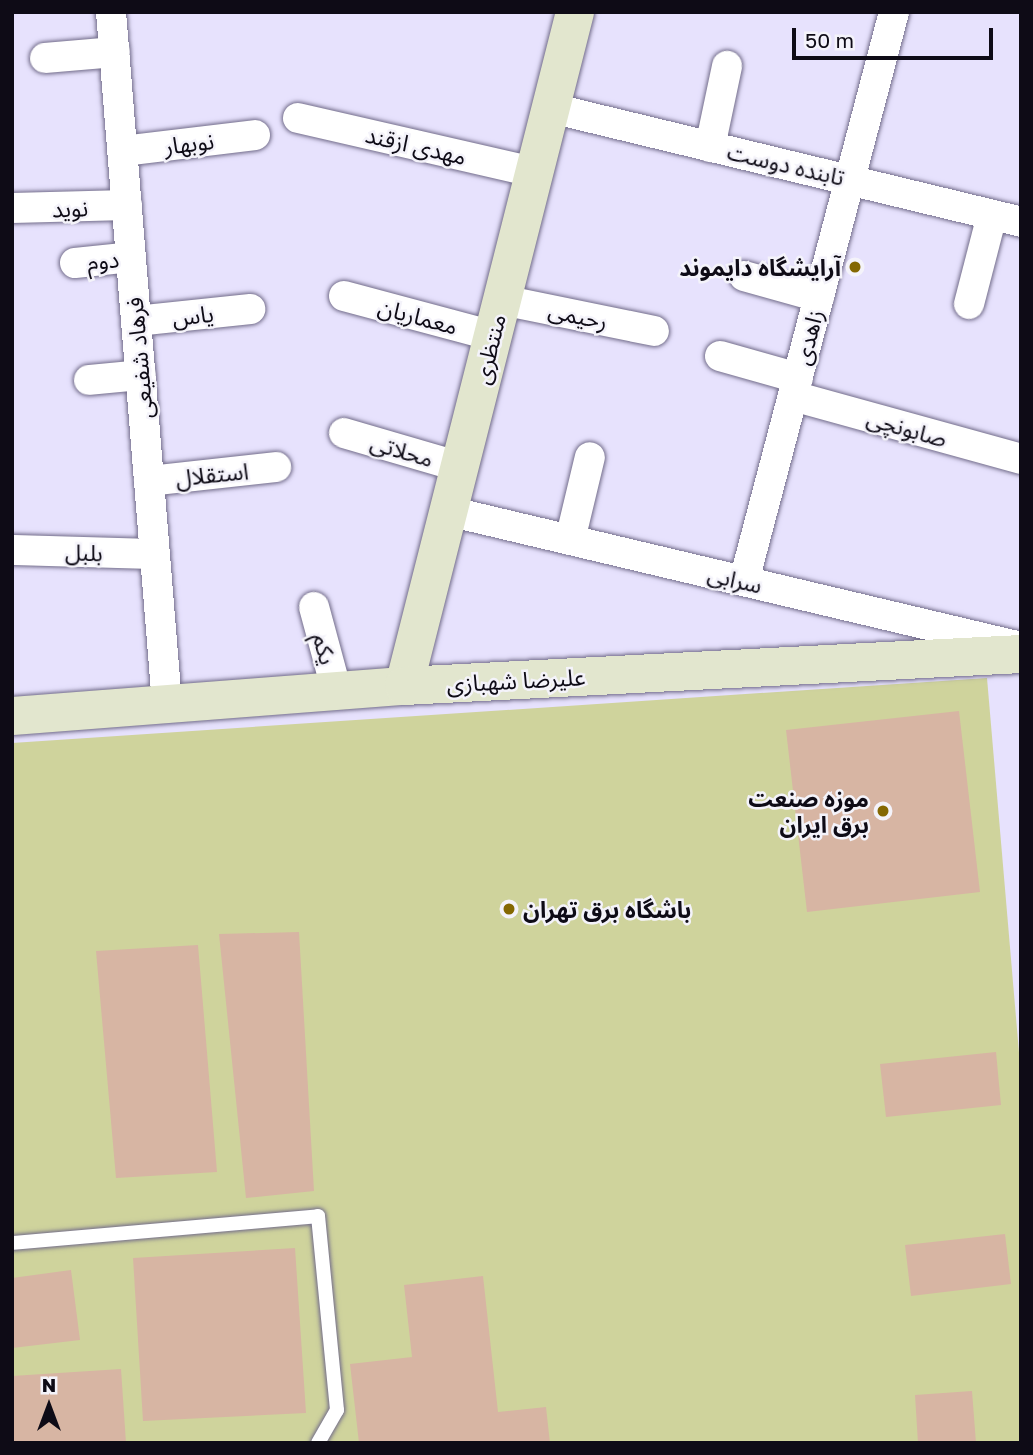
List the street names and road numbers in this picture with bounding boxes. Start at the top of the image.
street label: مهدی ازقند [363,120,469,170]
street label: نوبهار [162,126,216,160]
street label: تابنده دوست [725,137,847,191]
street label: نوید [51,194,89,222]
street label: دوم [85,245,121,275]
street label: معماریان [375,292,461,340]
street label: رحیمی [546,295,610,335]
street label: فرهاد شفیعی [120,296,158,420]
street label: یاس [171,299,215,331]
street label: زاهدی [787,306,829,368]
street label: منتظری [467,311,511,387]
street label: صابونچی [864,403,950,453]
street label: محلاتی [367,428,437,472]
street label: استقلال [174,456,250,492]
street label: بلبل [65,538,103,566]
street label: سرابی [705,559,765,599]
street label: یکم [308,630,342,668]
street label: علیرضا شهبازی [446,663,586,697]

